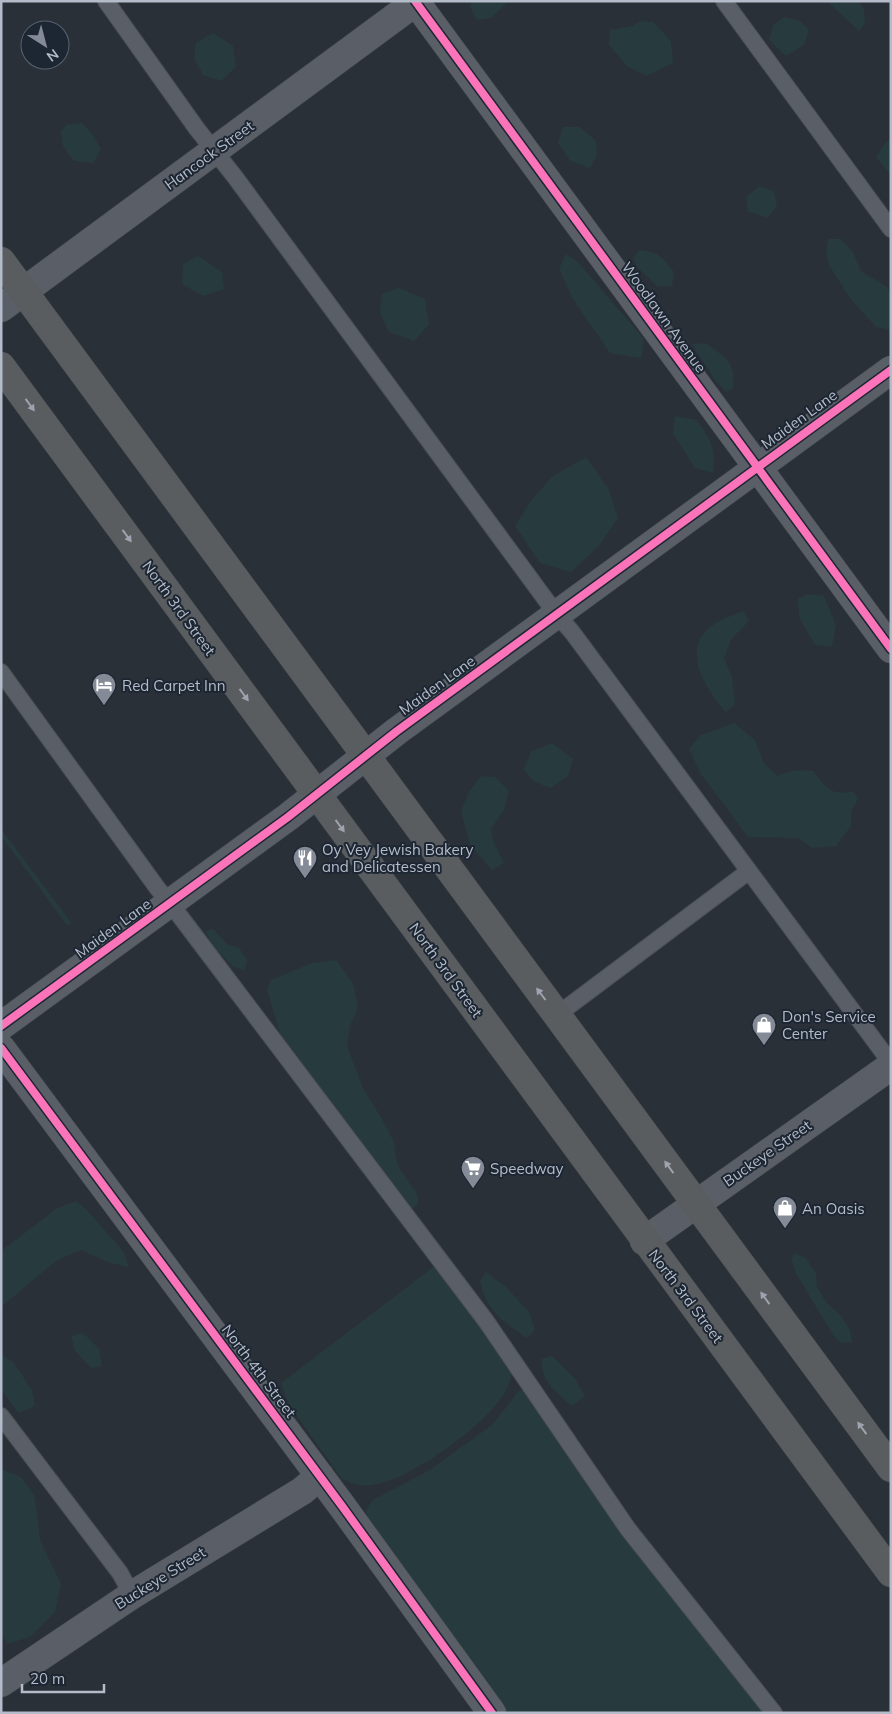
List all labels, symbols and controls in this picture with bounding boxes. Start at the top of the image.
north arrow [20,20,70,70]
text: N [43,45,62,66]
street label: Hancock Street [161,116,257,194]
street label: Woodlawn Avenue [617,258,711,376]
street label: Maiden Lane [757,385,841,453]
one-way arrow [25,399,35,412]
one-way arrow [121,529,132,542]
street label: North 3rd Street [138,557,220,659]
street label: Maiden Lane [395,651,479,719]
hotel icon: Red Carpet Inn [91,672,117,706]
place label: Red Carpet Inn [122,676,226,695]
one-way arrow [239,688,249,702]
one-way arrow [335,819,345,833]
place label: Oy Vey Jewish Bakery and Delicatessen [322,840,474,876]
restaurant icon: Oy Vey Jewish Bakery and Delicatessen [292,845,318,879]
street label: Maiden Lane [71,894,155,962]
street label: North 3rd Street [405,919,487,1021]
one-way arrow [536,987,546,1001]
place label: Don's Service Center [782,1007,876,1043]
shop icon: Don's Service Center [751,1012,777,1046]
street label: Buckeye Street [719,1116,815,1190]
supermarket icon: Speedway [460,1155,486,1189]
place label: Speedway [490,1159,563,1178]
one-way arrow [664,1160,674,1174]
shop icon: An Oasis [772,1195,798,1229]
place label: An Oasis [802,1199,865,1218]
street label: North 3rd Street [645,1245,727,1347]
one-way arrow [760,1291,770,1305]
street label: North 4th Street [218,1321,300,1421]
one-way arrow [857,1421,867,1435]
street label: Buckeye Street [111,1543,209,1613]
scale bar [22,1662,105,1694]
text: 20 m [30,1669,65,1688]

